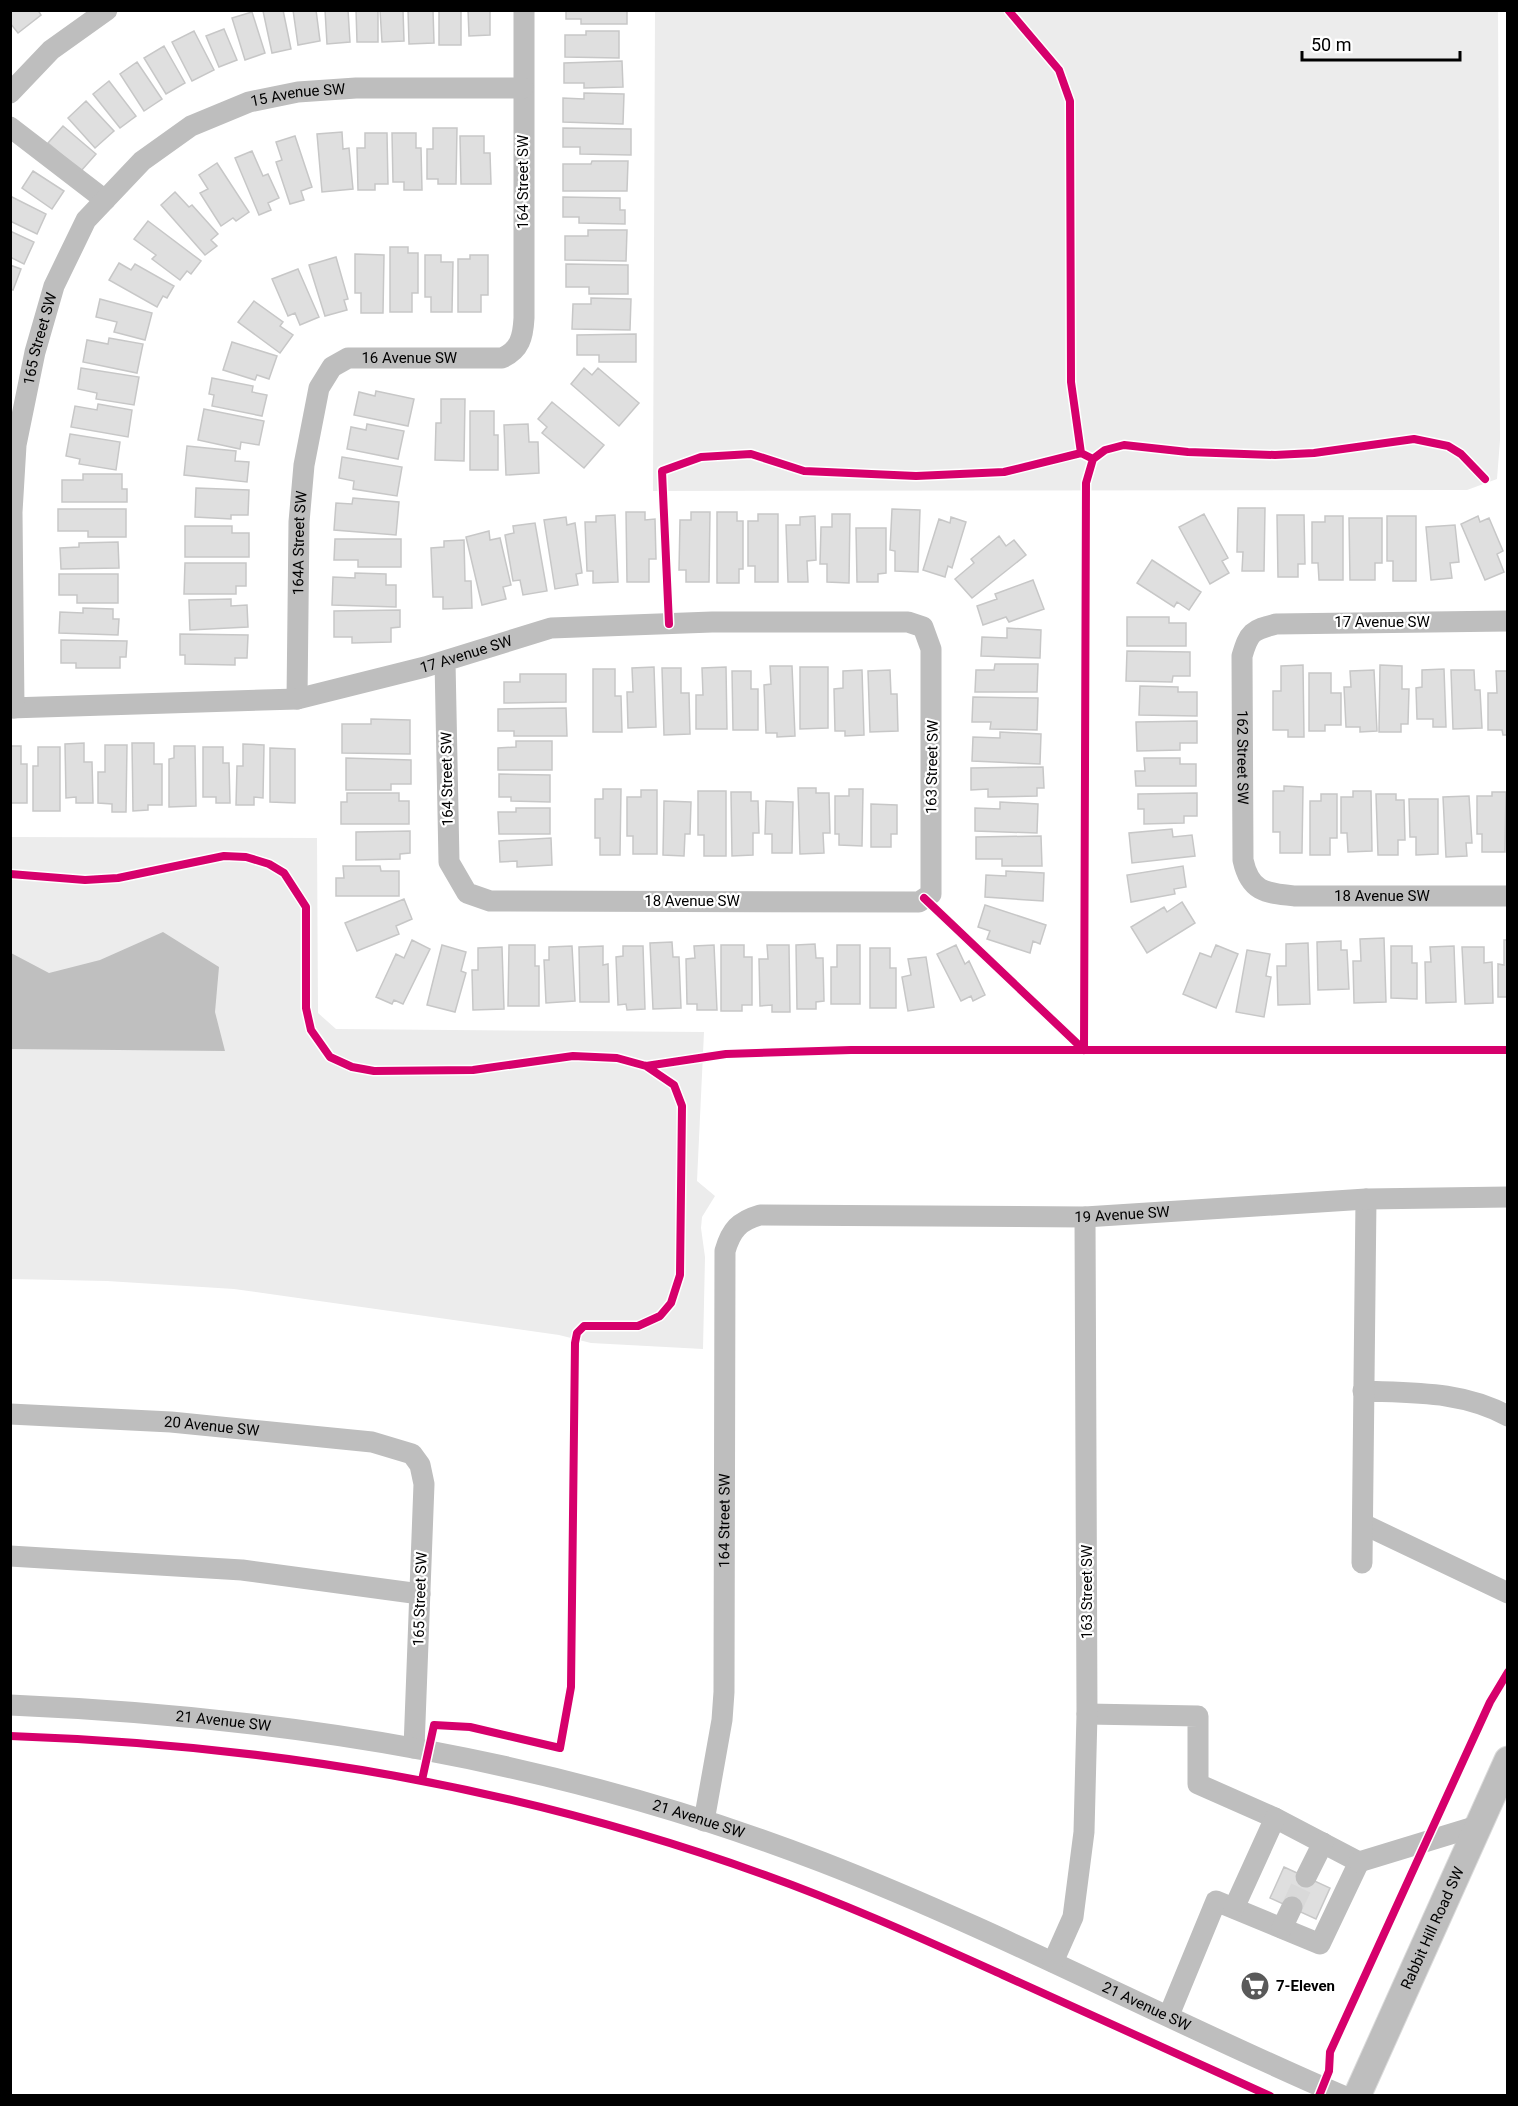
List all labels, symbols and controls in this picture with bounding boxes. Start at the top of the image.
scale bar [1302,24,1460,62]
text: 50 m [1311,34,1351,55]
street label: 15 Avenue SW [249,80,346,110]
street label: 164 Street SW [514,135,532,229]
street label: 165 Street SW [20,291,61,386]
street label: 16 Avenue SW [361,349,457,367]
street label: 164A Street SW [289,490,311,595]
street label: 17 Avenue SW [1334,613,1430,631]
street label: 17 Avenue SW [418,632,514,677]
street label: 162 Street SW [1233,710,1252,805]
street label: 163 Street SW [922,720,942,814]
street label: 164 Street SW [437,732,457,826]
street label: 18 Avenue SW [1334,887,1430,905]
street label: 18 Avenue SW [644,892,740,910]
street label: 19 Avenue SW [1074,1203,1170,1226]
street label: 20 Avenue SW [164,1413,260,1440]
street label: 164 Street SW [715,1473,733,1568]
street label: 163 Street SW [1078,1545,1096,1639]
street label: 165 Street SW [409,1551,431,1647]
street label: 21 Avenue SW [175,1707,272,1735]
street label: 21 Avenue SW [650,1796,747,1842]
street label: Rabbit Hill Road SW [1397,1864,1468,1992]
supermarket icon: 7-Eleven [1239,1970,1271,2002]
place label: 7-Eleven [1276,1977,1335,1995]
street label: 21 Avenue SW [1099,1978,1194,2035]

